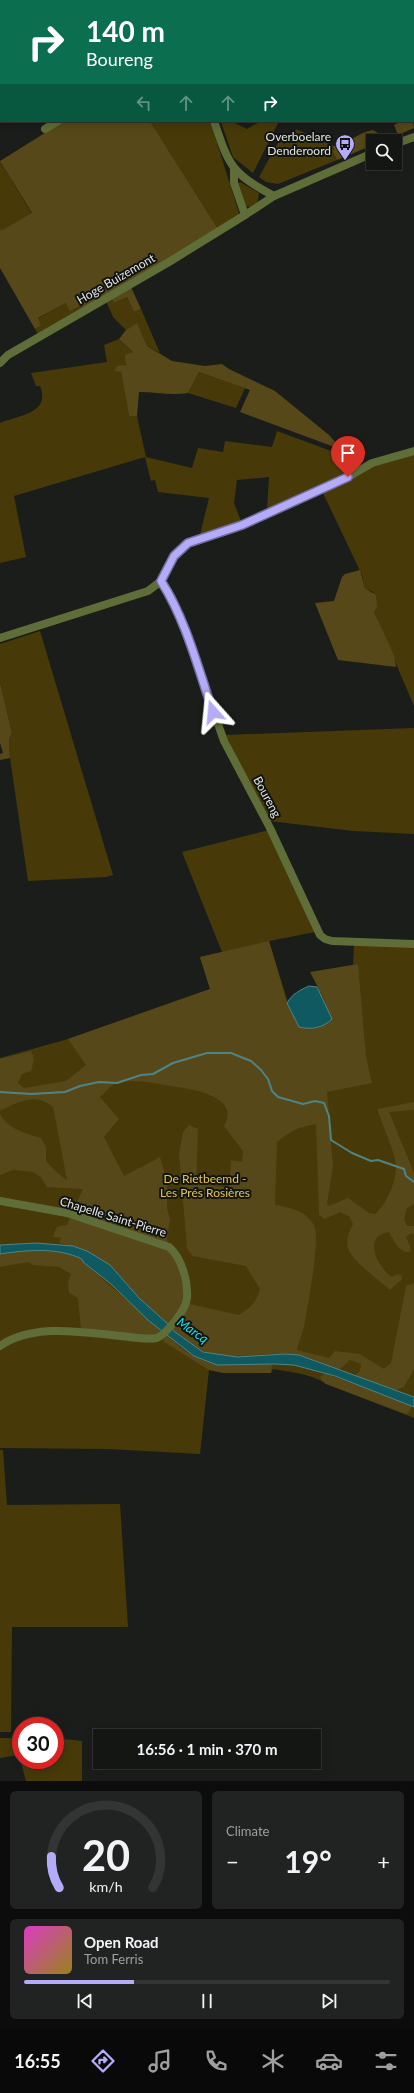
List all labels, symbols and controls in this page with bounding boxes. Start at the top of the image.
text: 140 m [86,14,165,48]
icon: right [20,16,72,68]
text: Boureng [86,48,153,70]
icon: left [133,92,155,114]
icon: ahead [175,92,197,114]
icon: ahead [217,92,239,114]
icon: right [259,92,281,114]
place label: Overboelare Denderoord [266,129,331,158]
bus stop icon: Overboelare Denderoord [334,133,356,161]
map controls [366,134,402,170]
button: search [366,134,402,170]
street label: Hoge Buizemont [74,250,158,307]
pin [331,436,365,477]
icon: arrive [337,442,359,464]
position arrow [192,691,234,733]
street label: Boureng [250,774,285,820]
park label: De Rietbeemd - Les Prés Rosières [160,1171,250,1200]
street label: Chapelle Saint-Pierre [58,1193,168,1240]
water label: Marcq [174,1314,212,1347]
speed limit sign: 30 [12,1717,64,1769]
text: 16:56 · 1 min · 370 m [137,1740,277,1758]
text: Climate [226,1823,269,1839]
text: 20 [82,1830,130,1880]
text: 19° [284,1843,332,1879]
text: − [226,1848,239,1875]
text: + [377,1848,390,1875]
text: km/h [89,1878,123,1895]
text: Open Road [84,1933,159,1951]
text: Tom Ferris [84,1951,143,1967]
icon: previous [74,1990,96,2012]
icon: pause [196,1990,218,2012]
icon: next [318,1990,340,2012]
icon: directions [89,2047,117,2075]
icon: music [146,2047,174,2075]
icon: phone [202,2047,230,2075]
icon: climate [259,2047,287,2075]
icon: car [315,2047,343,2075]
icon: filters [372,2047,400,2075]
text: 16:55 [14,2050,61,2072]

